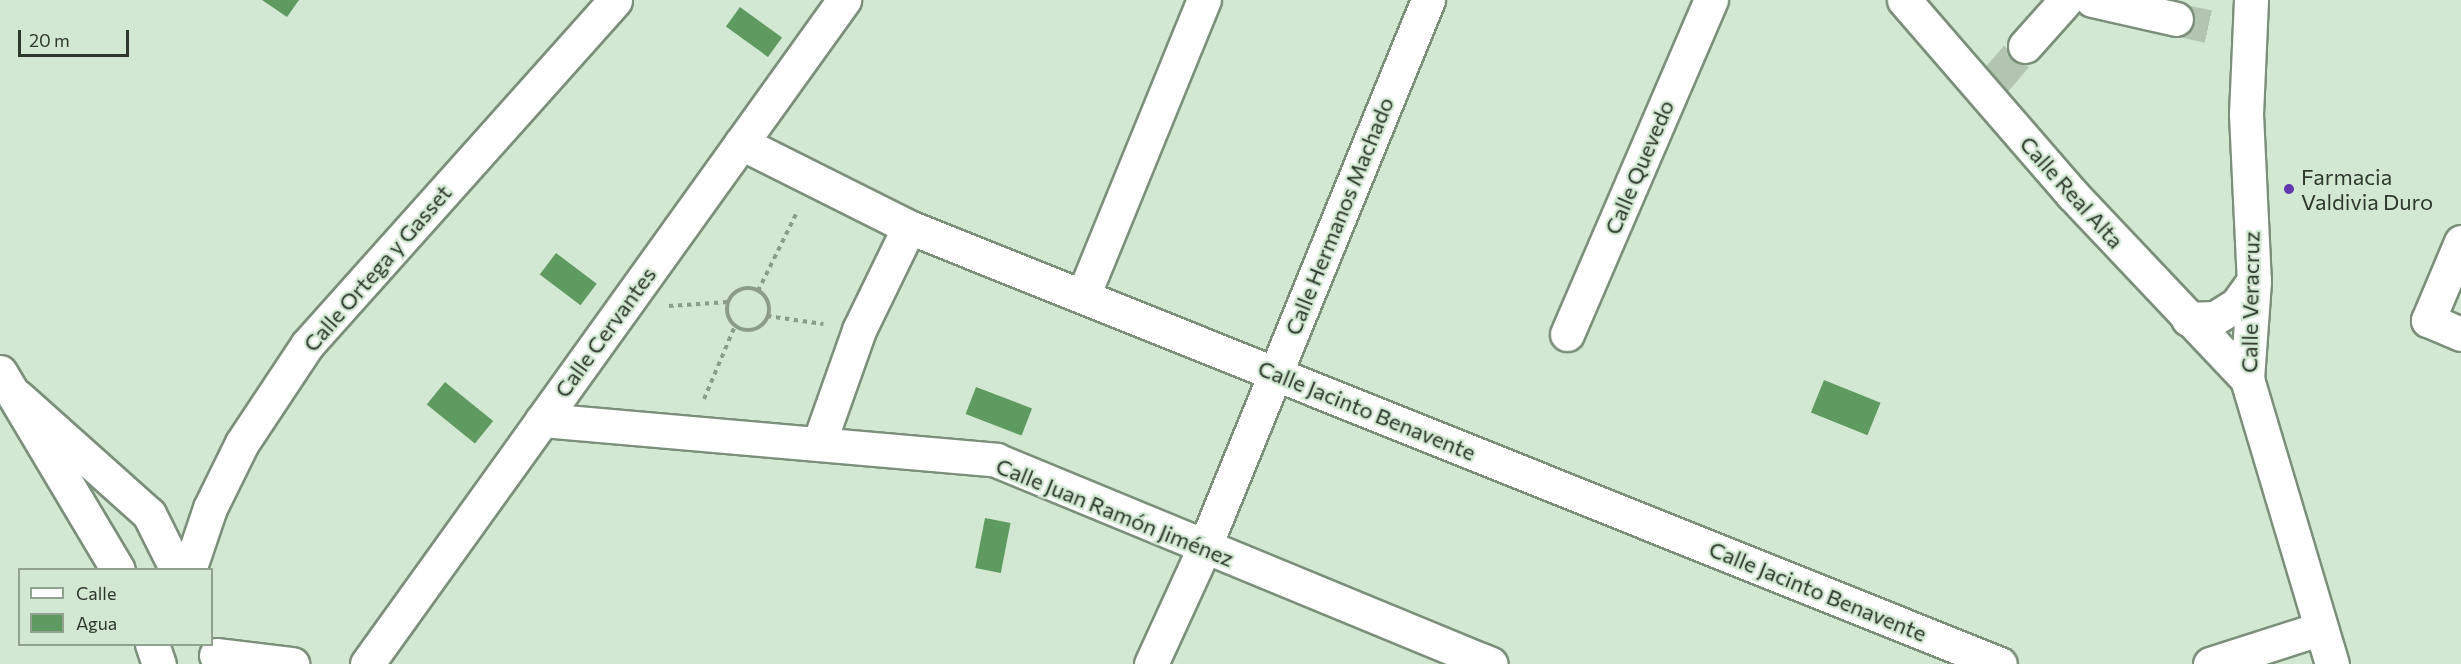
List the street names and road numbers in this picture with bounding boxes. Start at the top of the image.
street label: Calle Hermanos Machado [1279,93,1399,339]
street label: Calle Quevedo [1599,96,1679,238]
street label: Calle Real Alta [2015,130,2129,254]
street label: Calle Ortega y Gasset [298,179,456,357]
street label: Calle Veracruz [2236,231,2264,373]
street label: Calle Cervantes [549,262,661,402]
street label: Calle Jacinto Benavente [1254,354,1480,466]
street label: Calle Juan Ramón Jiménez [992,452,1238,572]
street label: Calle Jacinto Benavente [1705,535,1931,647]

